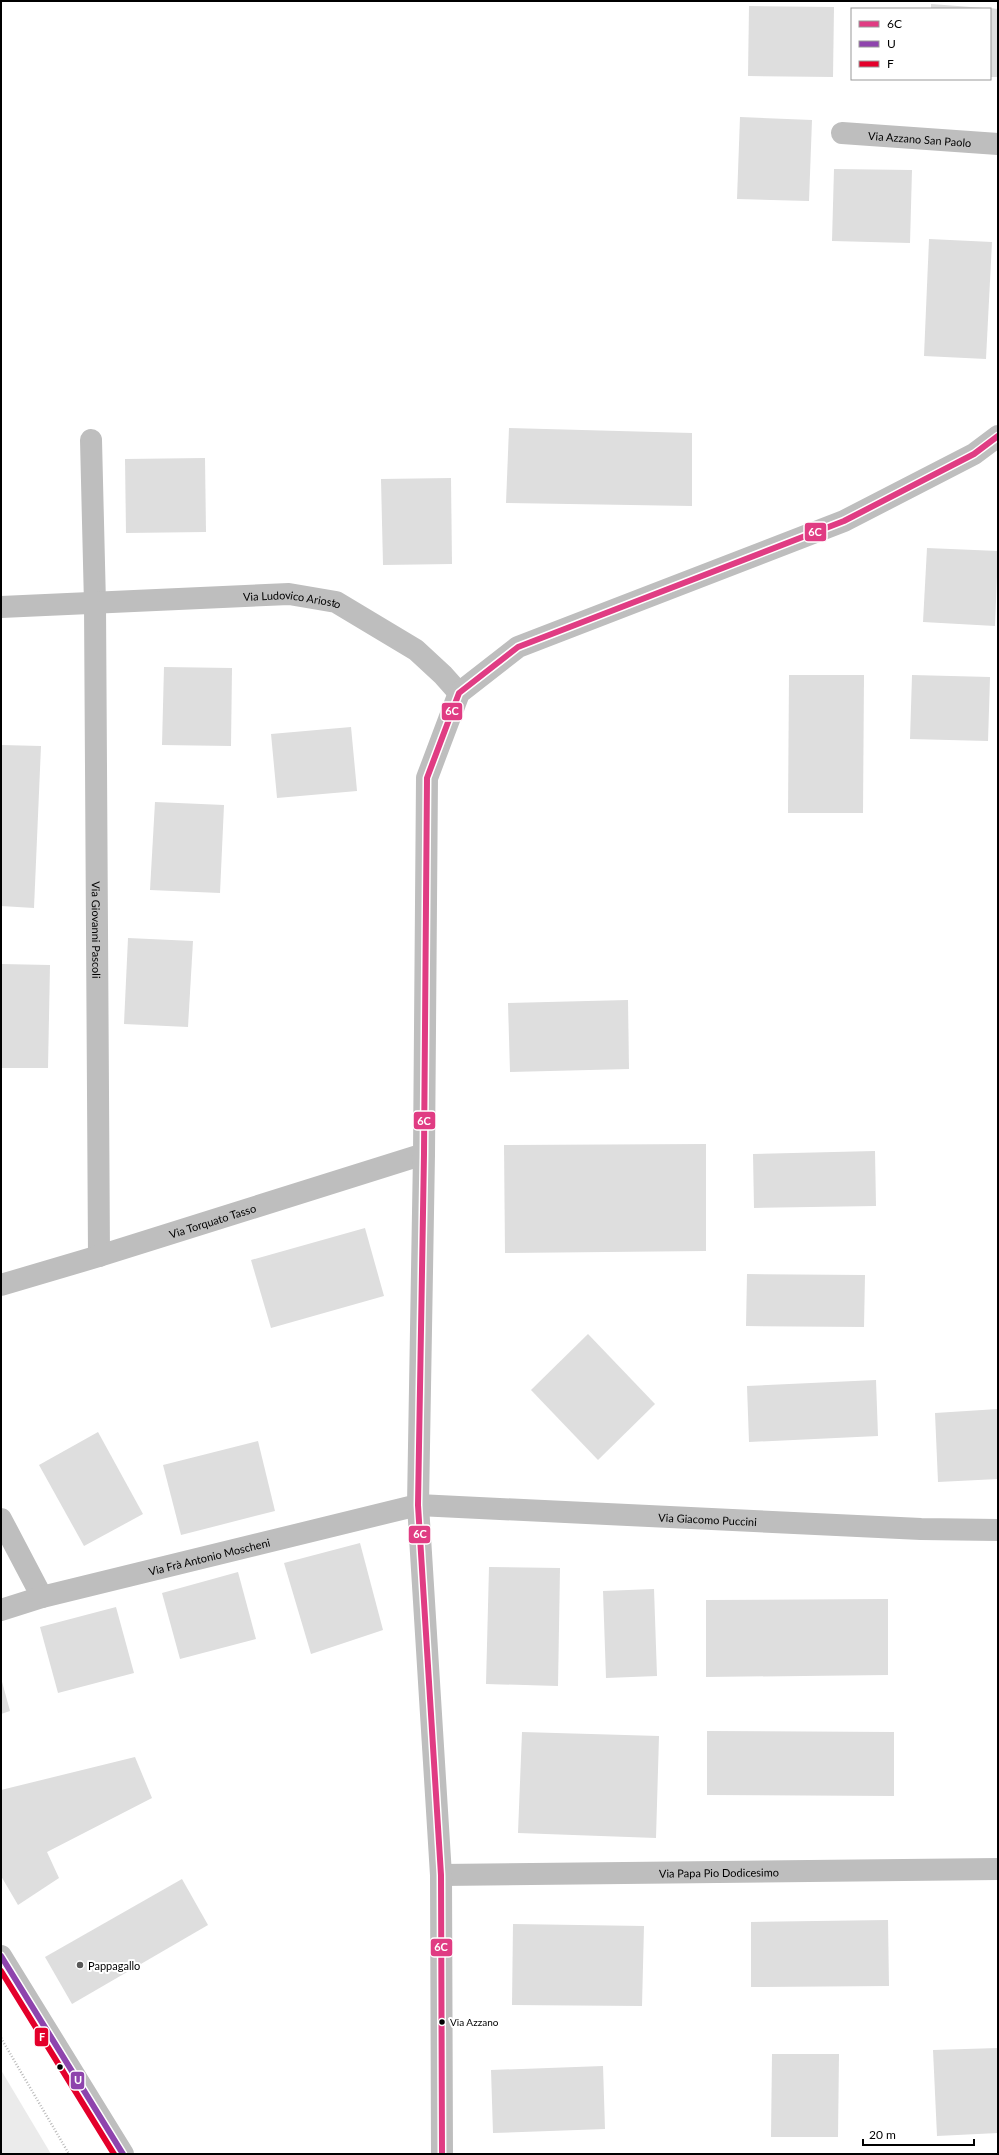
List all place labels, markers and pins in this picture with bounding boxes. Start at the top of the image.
place label: Pappagallo [88,1959,140,1972]
marker: Pappagallo [75,1960,85,1970]
place label: Via Azzano [450,2016,499,2028]
marker: Via Azzano [437,2017,447,2027]
unlabelled marker [55,2062,65,2072]

